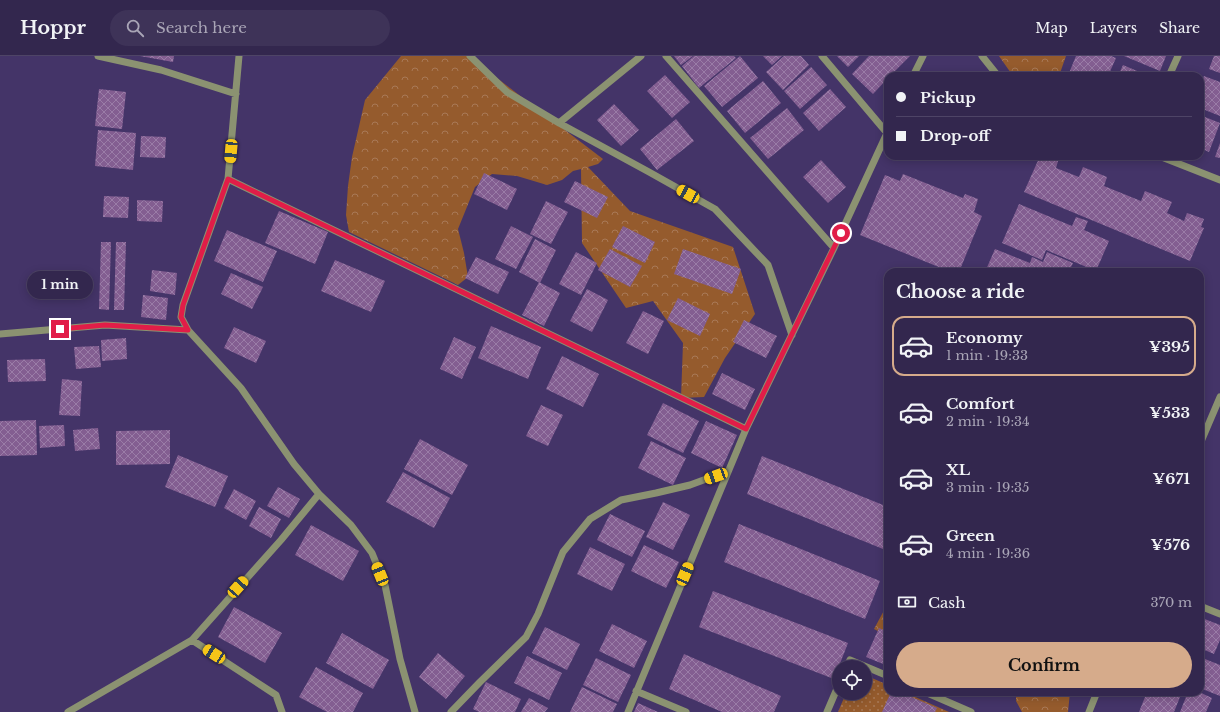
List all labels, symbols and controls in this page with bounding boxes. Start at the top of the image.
search box [110,10,390,46]
text: Hoppr [20,16,86,39]
icon: search [124,17,146,39]
text: Search here [156,18,247,37]
text: Map [1035,19,1068,37]
text: Layers [1090,19,1137,37]
text: Share [1159,19,1200,37]
text: Pickup [920,88,976,107]
text: Drop-off [920,126,990,145]
car [224,139,238,163]
car [675,183,701,205]
route start [832,224,850,242]
callout: 1 min [27,271,93,299]
text: 1 min [41,276,79,293]
text: Choose a ride [896,281,1025,303]
route end [51,320,69,338]
icon: car [898,328,934,364]
text: Economy [946,328,1023,347]
text: ¥395 [1149,337,1190,356]
text: 1 min · 19:33 [946,347,1028,364]
icon: car [898,394,934,430]
text: Comfort [946,394,1014,413]
text: ¥533 [1149,403,1190,422]
text: 2 min · 19:34 [946,413,1030,430]
icon: car [898,460,934,496]
text: XL [946,460,970,479]
car [703,466,729,486]
text: ¥671 [1153,469,1190,488]
text: 3 min · 19:35 [946,479,1030,496]
icon: car [898,526,934,562]
text: Green [946,526,995,545]
text: ¥576 [1150,535,1190,554]
text: 4 min · 19:36 [946,545,1030,562]
car [370,561,390,587]
car [675,561,695,587]
car [226,574,250,600]
icon: cash [896,591,918,613]
text: Cash [928,593,965,612]
text: 370 m [1151,594,1192,611]
car [201,642,227,666]
button: Confirm [896,642,1192,688]
map controls [832,660,872,700]
button: locate [832,660,872,700]

